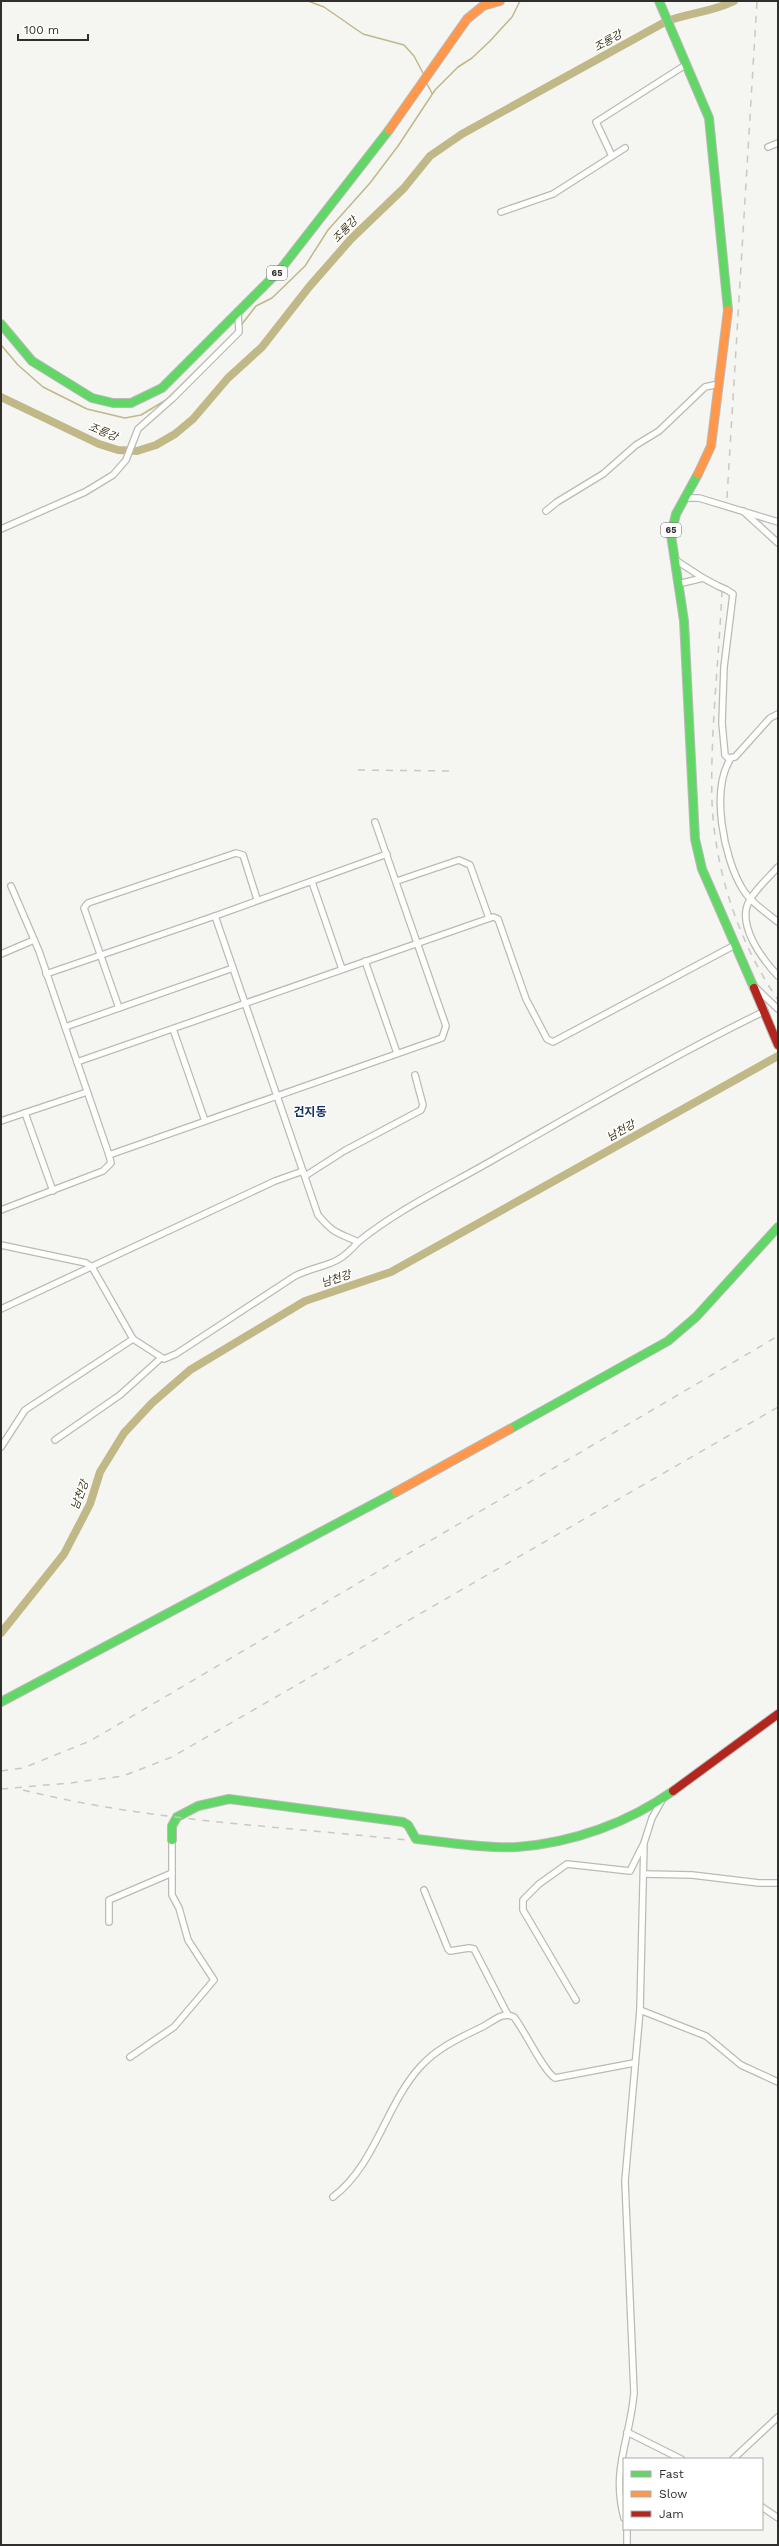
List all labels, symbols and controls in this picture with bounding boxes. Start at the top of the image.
scale bar [18,16,88,42]
text: 100 m [24,23,59,37]
water label: 조롱강 [592,27,626,54]
water label: 조롱강 [330,213,362,245]
road number: 65 [267,266,287,280]
water label: 조롱강 [86,420,121,444]
road number: 65 [661,523,681,537]
district label: 건지동 [293,1105,327,1119]
water label: 남천강 [605,1117,639,1144]
water label: 남천강 [320,1268,354,1290]
water label: 남천강 [68,1477,92,1512]
legend [623,2458,763,2530]
text: Fast [659,2467,684,2481]
text: Slow [659,2487,687,2501]
text: Jam [659,2507,684,2521]

